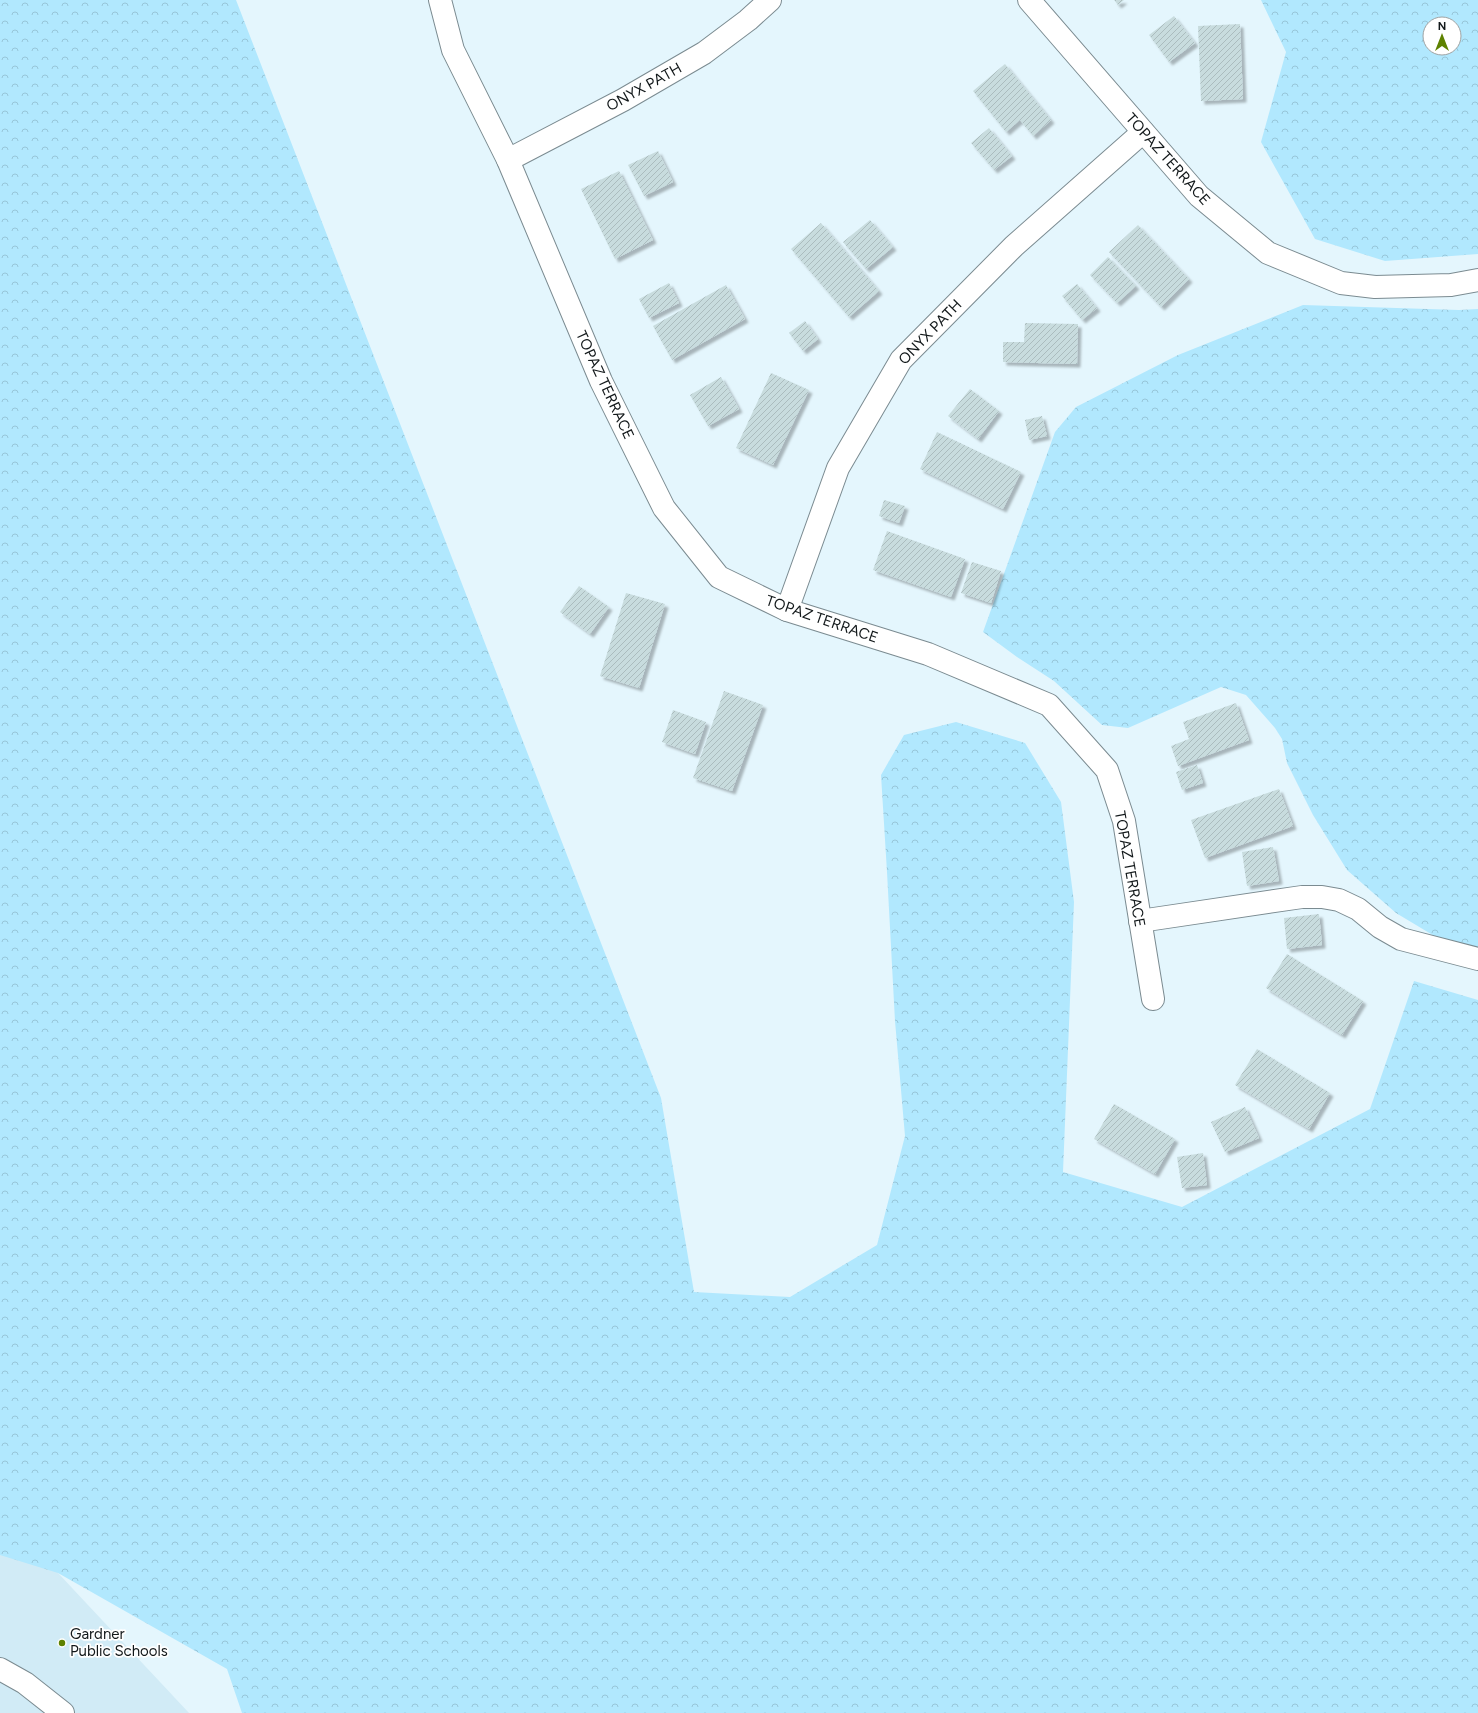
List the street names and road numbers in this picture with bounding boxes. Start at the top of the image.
street label: ONYX PATH [603,59,685,115]
street label: TOPAZ TERRACE [1122,109,1214,209]
street label: ONYX PATH [895,296,965,368]
street label: TOPAZ TERRACE [572,328,638,442]
street label: TOPAZ TERRACE [763,591,881,647]
street label: TOPAZ TERRACE [1111,810,1149,928]

